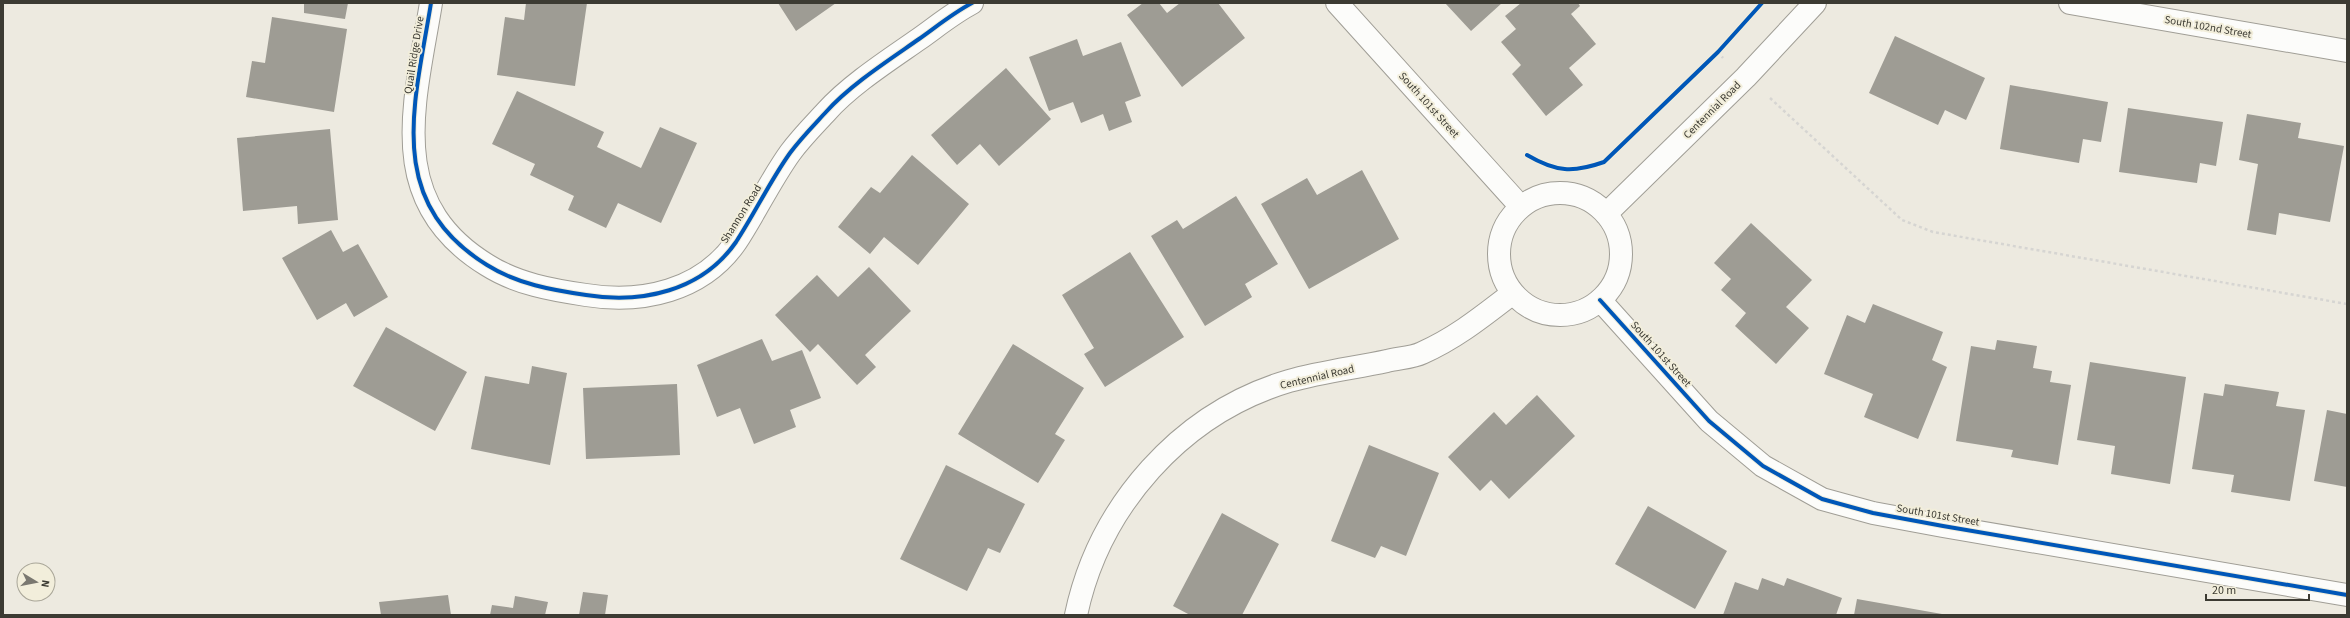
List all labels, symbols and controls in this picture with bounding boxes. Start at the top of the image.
street label: South 102nd Street [2163,12,2253,42]
street label: Quail Ridge Drive [400,15,428,95]
street label: South 101st Street [1395,69,1463,141]
street label: Centennial Road [1680,78,1744,142]
street label: Shannon Road [717,182,765,246]
street label: South 101st Street [1627,318,1695,390]
street label: Centennial Road [1278,361,1356,393]
street label: South 101st Street [1895,500,1981,530]
north arrow [16,562,56,602]
scale bar [2206,576,2309,602]
text: N [37,579,53,589]
text: 20 m [2212,582,2236,599]

